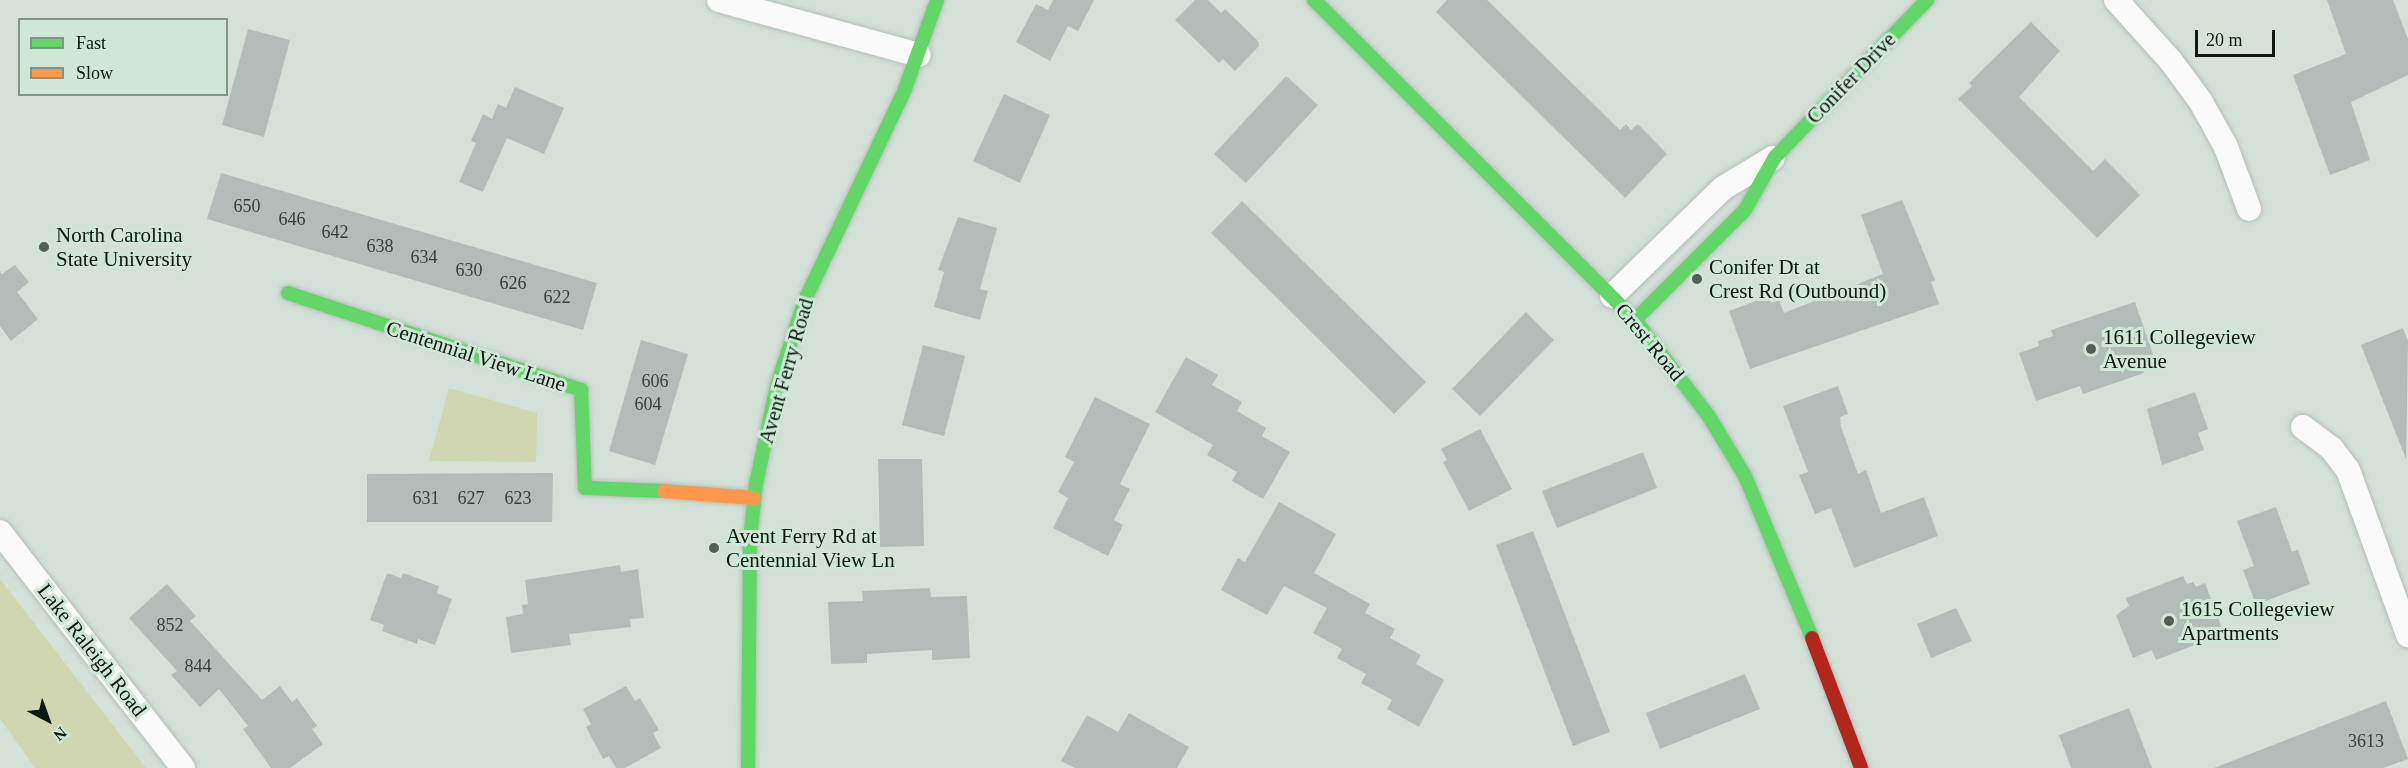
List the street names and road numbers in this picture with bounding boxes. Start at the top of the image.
street label: Conifer Drive [1801,27,1901,129]
street label: Avent Ferry Road [753,295,819,447]
street label: Crest Road [1610,298,1690,386]
street label: Centennial View Lane [383,315,569,397]
street label: Lake Raleigh Road [32,578,152,722]

